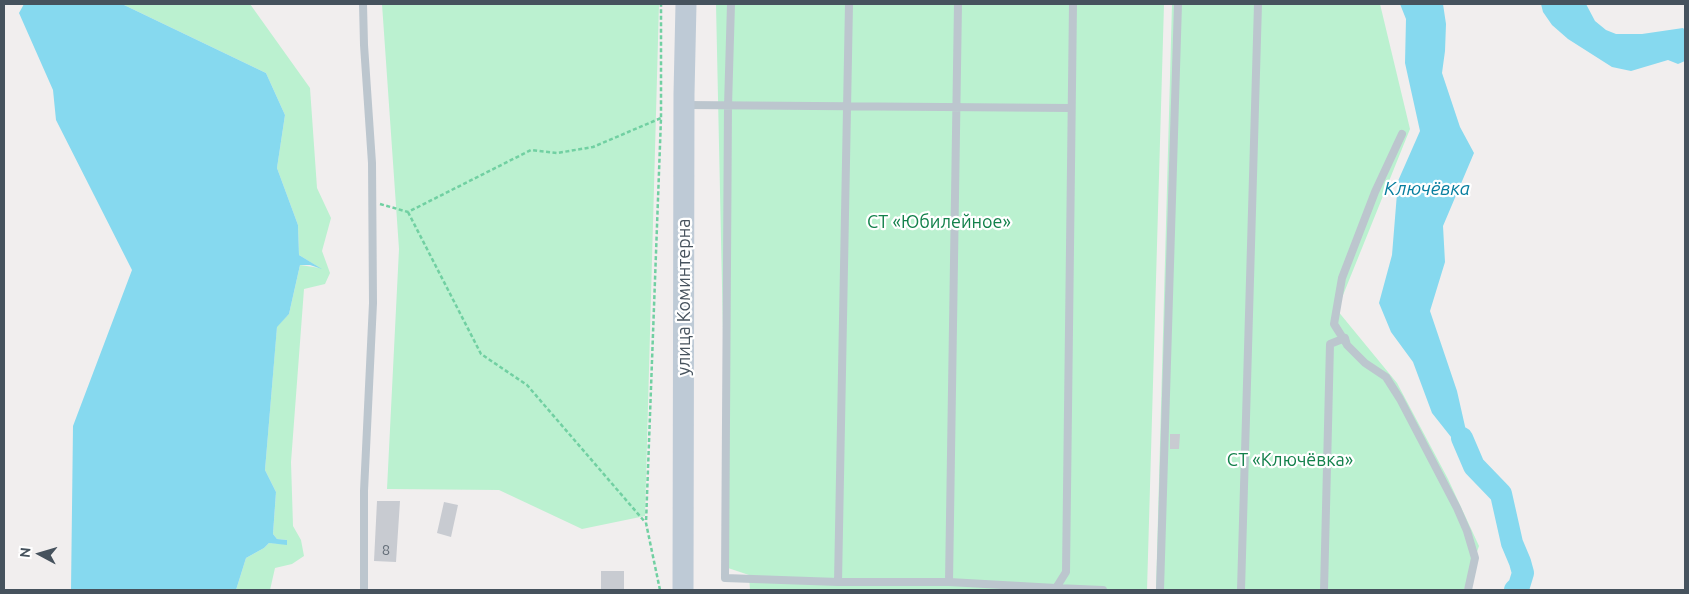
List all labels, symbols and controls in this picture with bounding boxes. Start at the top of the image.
water label: Ключёвка [1384,178,1470,200]
park label: СТ «Юбилейное» [867,211,1011,233]
street label: улица Коминтерна [673,218,695,376]
park label: СТ «Ключёвка» [1227,449,1353,471]
north arrow [15,529,65,579]
house number: 8 [382,541,390,559]
text: N [17,546,34,558]

